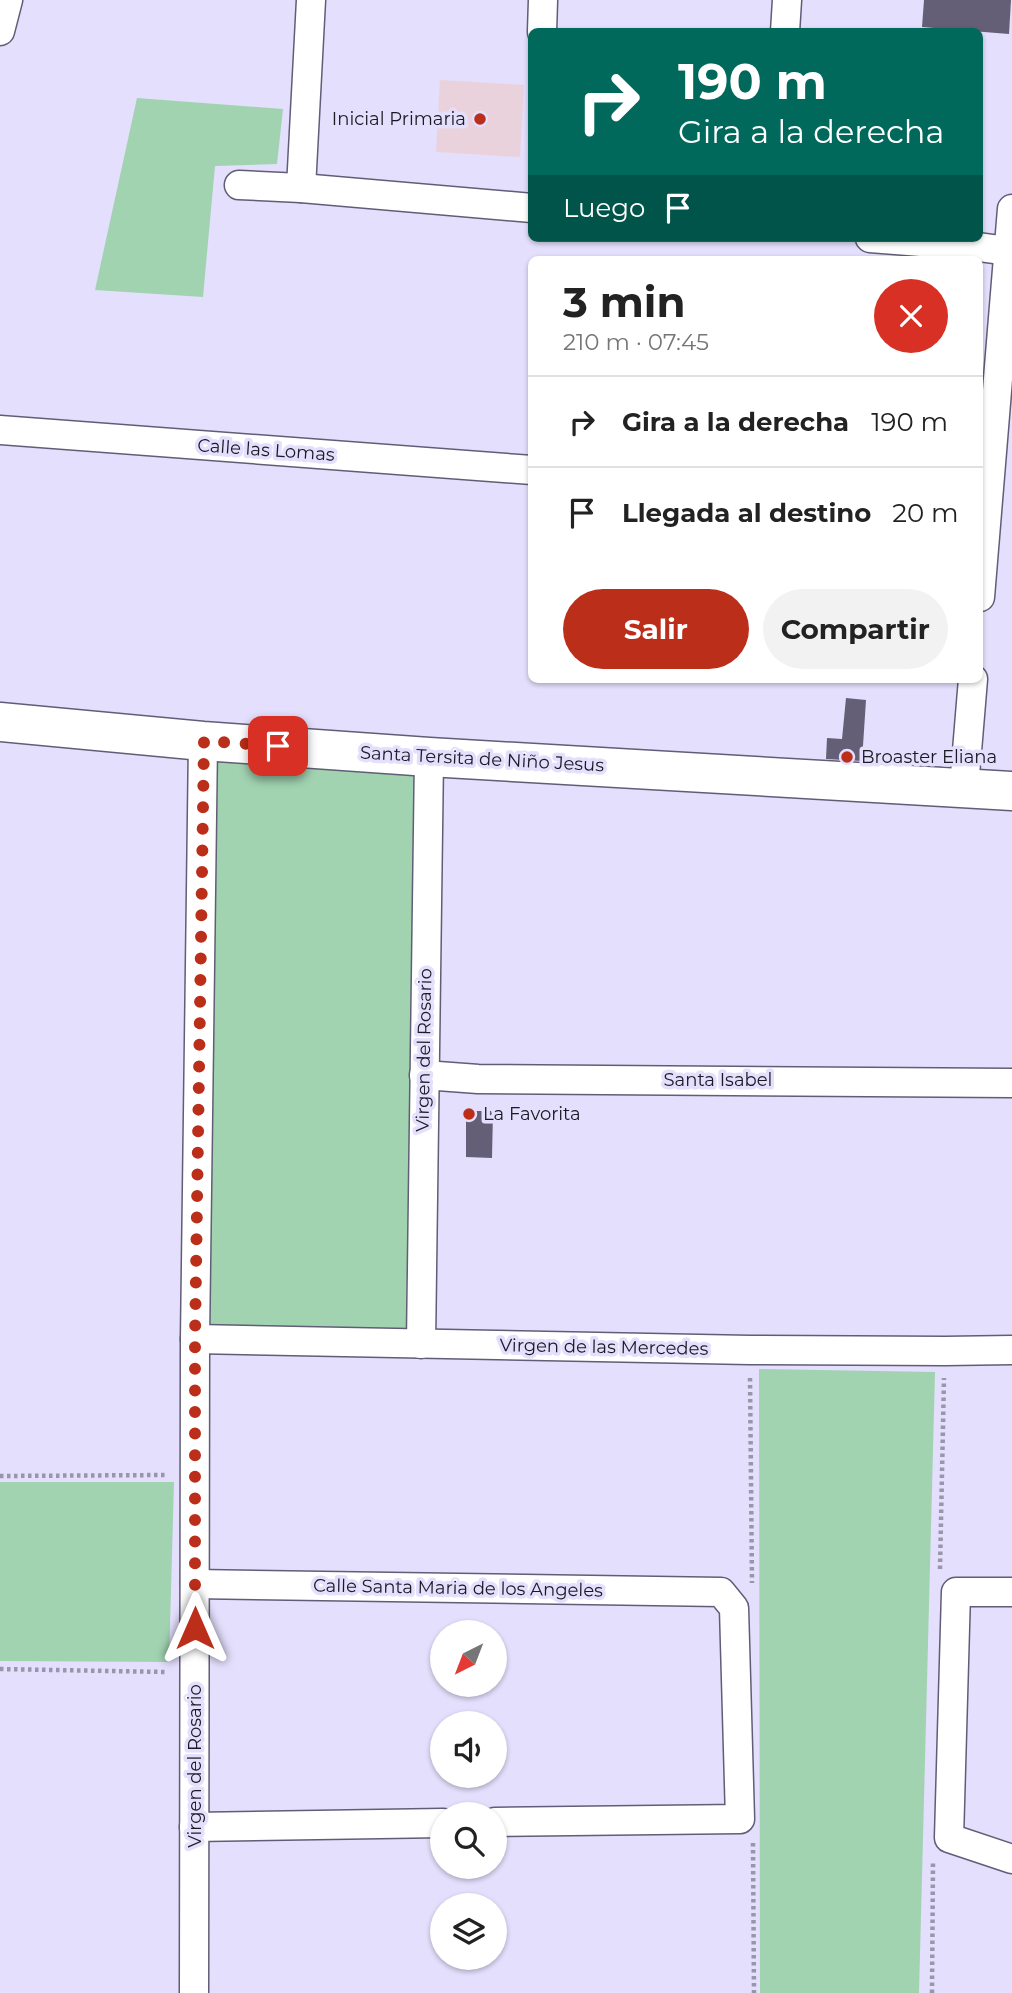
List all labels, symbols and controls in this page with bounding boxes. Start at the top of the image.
text: 190 m [678,52,827,111]
icon: right [563,56,654,147]
place label: Inicial Primaria [332,108,466,130]
marker: Inicial Primaria [472,111,488,127]
text: Gira a la derecha [678,112,944,151]
icon: arrive [659,189,697,227]
text: Luego [563,192,645,224]
text: 3 min [563,276,685,328]
button: close [874,279,948,353]
text: 210 m · 07:45 [563,328,709,356]
icon: right [563,403,601,441]
text: Gira a la derecha [622,406,849,438]
text: 190 m [871,406,948,438]
street label: Calle las Lomas [197,434,336,466]
icon: arrive [563,494,601,532]
text: Llegada al destino [622,497,871,529]
text: 20 m [892,497,959,529]
button: Salir [563,589,749,669]
button: Compartir [763,589,948,669]
pin [248,716,308,776]
icon: arrive [259,727,297,765]
street label: Santa Tersita de Niño Jesus [359,742,605,776]
place label: Broaster Eliana [861,746,997,768]
marker: Broaster Eliana [839,749,855,765]
street label: Virgen del Rosario [412,968,436,1132]
street label: Santa Isabel [664,1069,772,1091]
place label: La Favorita [483,1103,581,1125]
marker: La Favorita [461,1106,477,1122]
street label: Virgen de las Mercedes [499,1334,709,1360]
street label: Calle Santa Maria de los Angeles [313,1574,603,1602]
position arrow [158,1591,232,1665]
north arrow [430,1620,508,1698]
map controls [430,1620,507,1970]
street label: Virgen del Rosario [184,1684,206,1848]
button: sound [430,1711,507,1788]
button: search [430,1802,507,1879]
button: layers [430,1893,507,1970]

